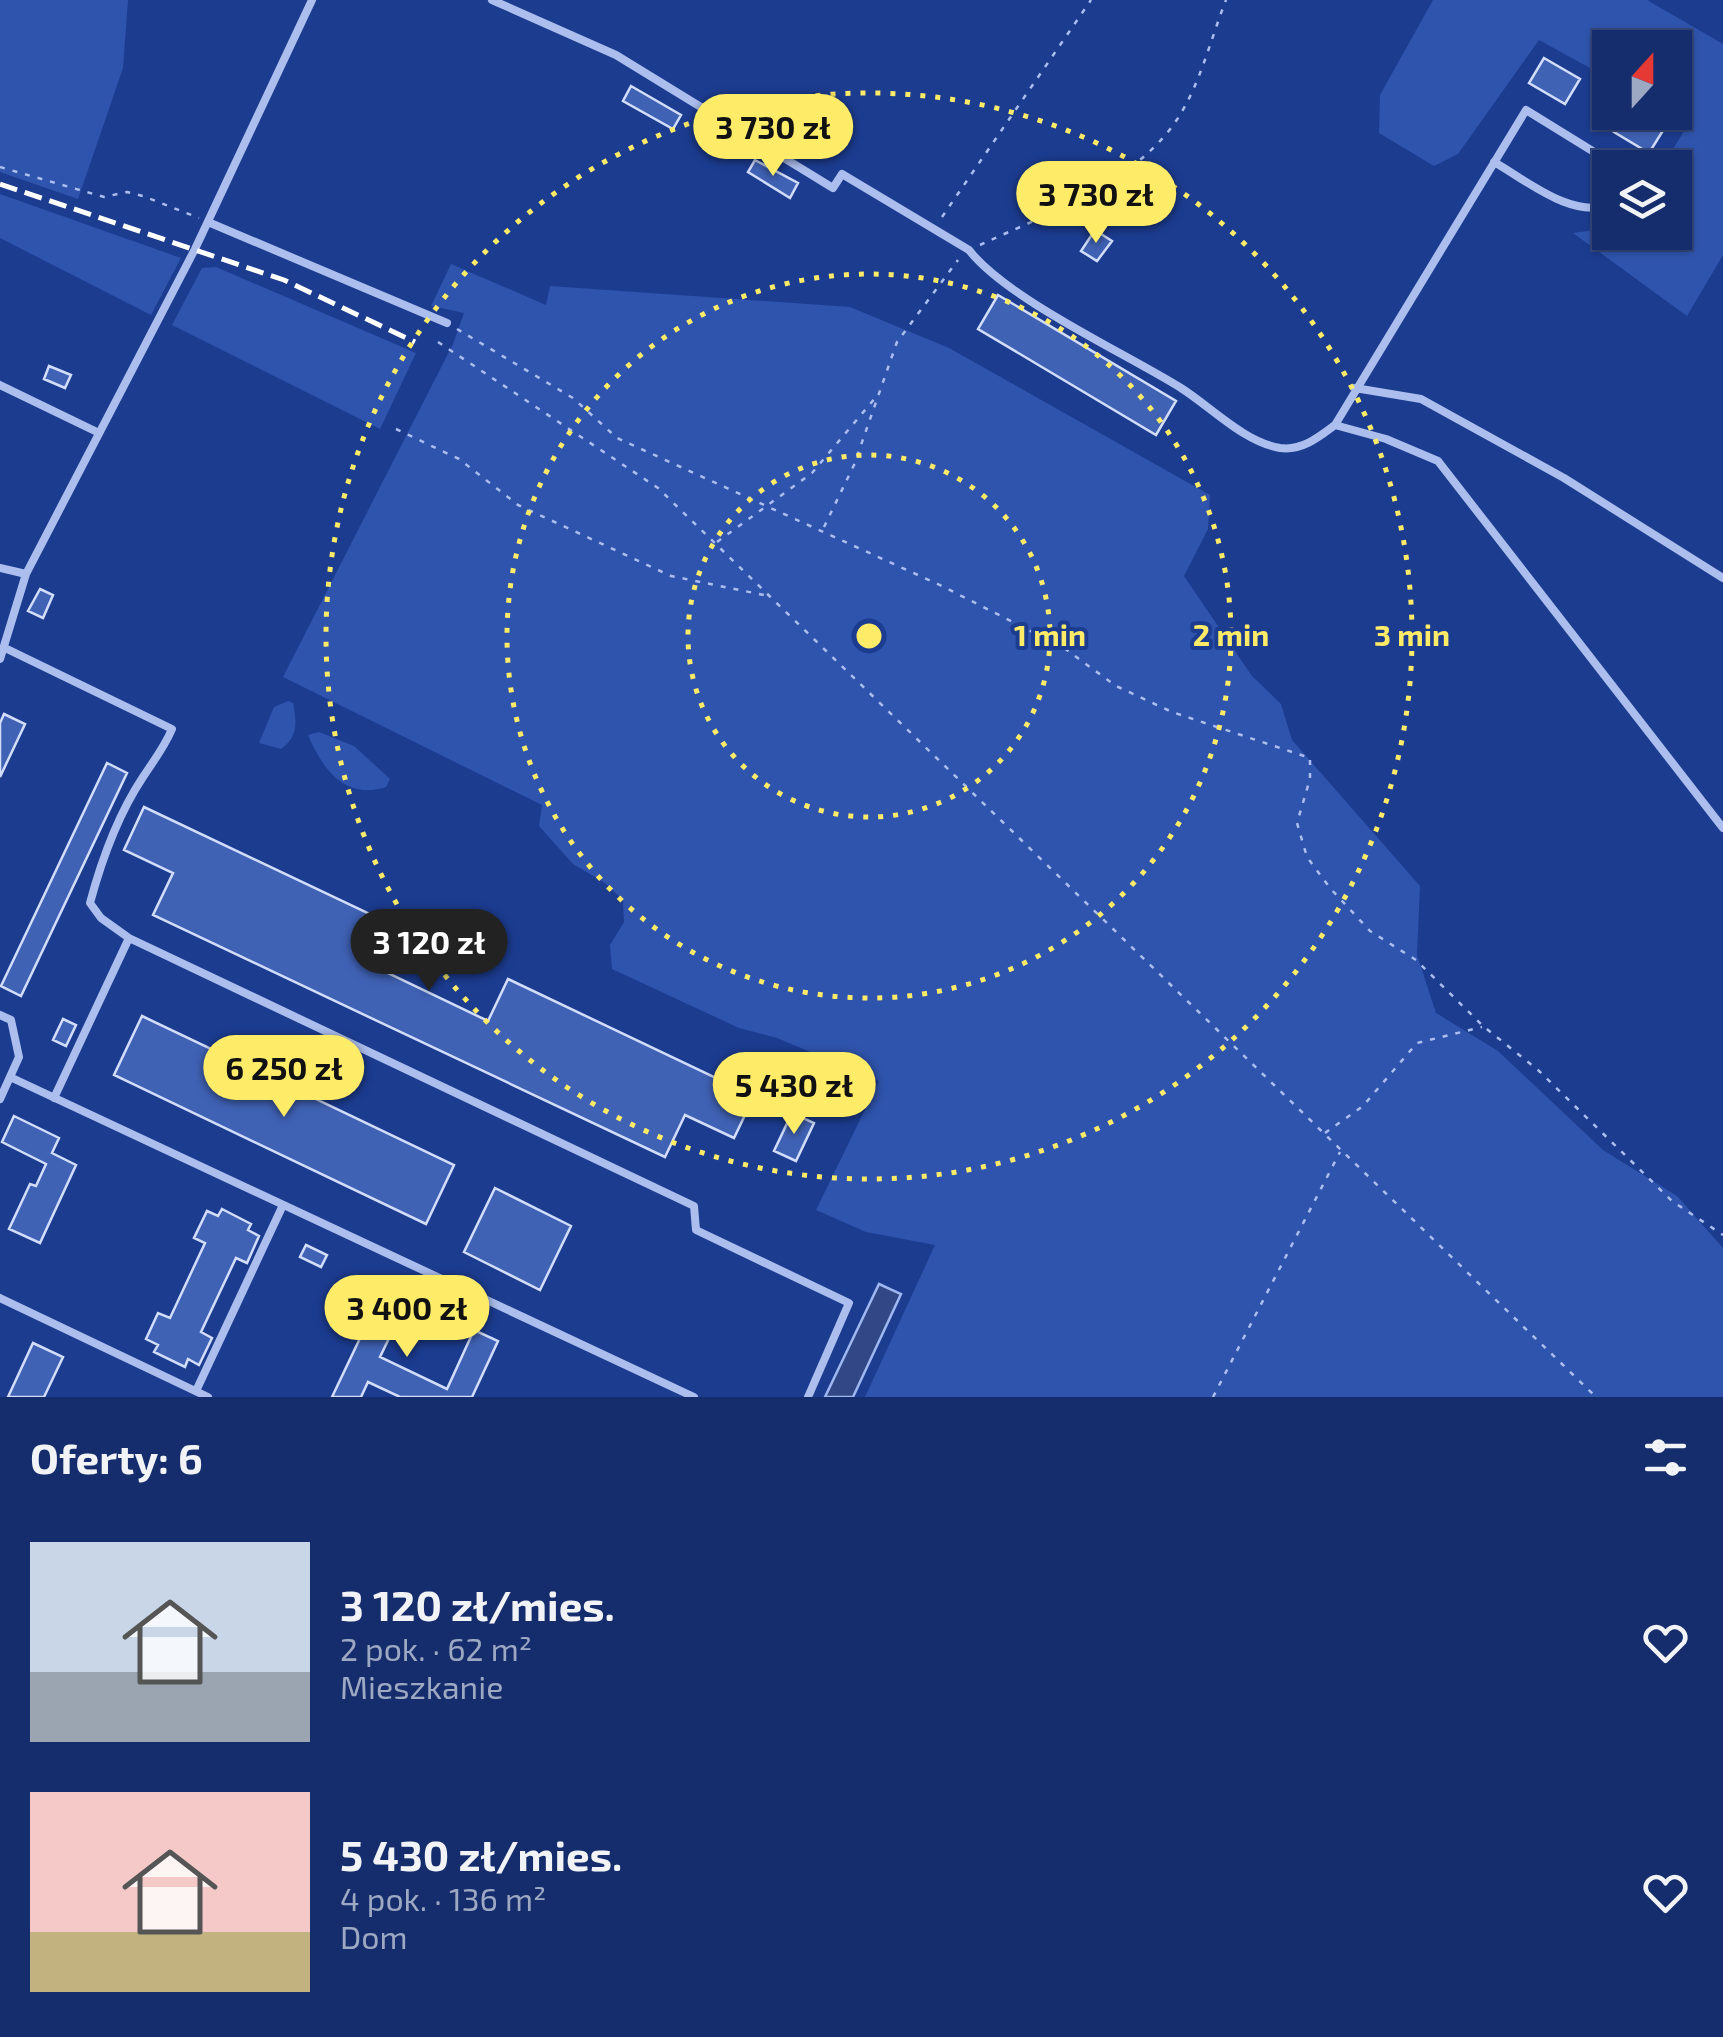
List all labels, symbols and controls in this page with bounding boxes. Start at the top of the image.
north arrow [1592,30,1692,130]
map controls [1592,30,1692,250]
pin: 3 730 zł [670,94,876,179]
text: 3 730 zł [715,107,831,145]
button: layers [1592,150,1692,250]
pin: 3 730 zł [993,161,1199,246]
text: 3 730 zł [1038,174,1154,212]
text: 1 min [1014,616,1086,652]
text: 2 min [1193,616,1269,652]
text: 3 min [1374,616,1450,652]
centre of rings [851,618,887,654]
pin: 3 120 zł [326,909,532,994]
text: 3 120 zł [373,922,485,960]
pin: 6 250 zł [181,1035,387,1120]
text: 6 250 zł [225,1048,343,1086]
pin: 5 430 zł [691,1052,897,1137]
text: 5 430 zł [735,1065,853,1103]
pin: 3 400 zł [304,1275,510,1360]
text: 3 400 zł [346,1288,468,1326]
icon: filters [1638,1430,1693,1485]
text: Oferty: 6 [30,1432,203,1482]
text: 3 120 zł/mies. [340,1579,615,1629]
icon: home [110,1582,230,1702]
icon: heart [1638,1615,1693,1670]
text: 2 pok. · 62 m² [340,1629,532,1667]
text: Mieszkanie [340,1667,503,1705]
text: 5 430 zł/mies. [340,1829,622,1879]
icon: home [110,1832,230,1952]
icon: heart [1638,1865,1693,1920]
text: 4 pok. · 136 m² [340,1879,546,1917]
text: Dom [340,1917,407,1955]

